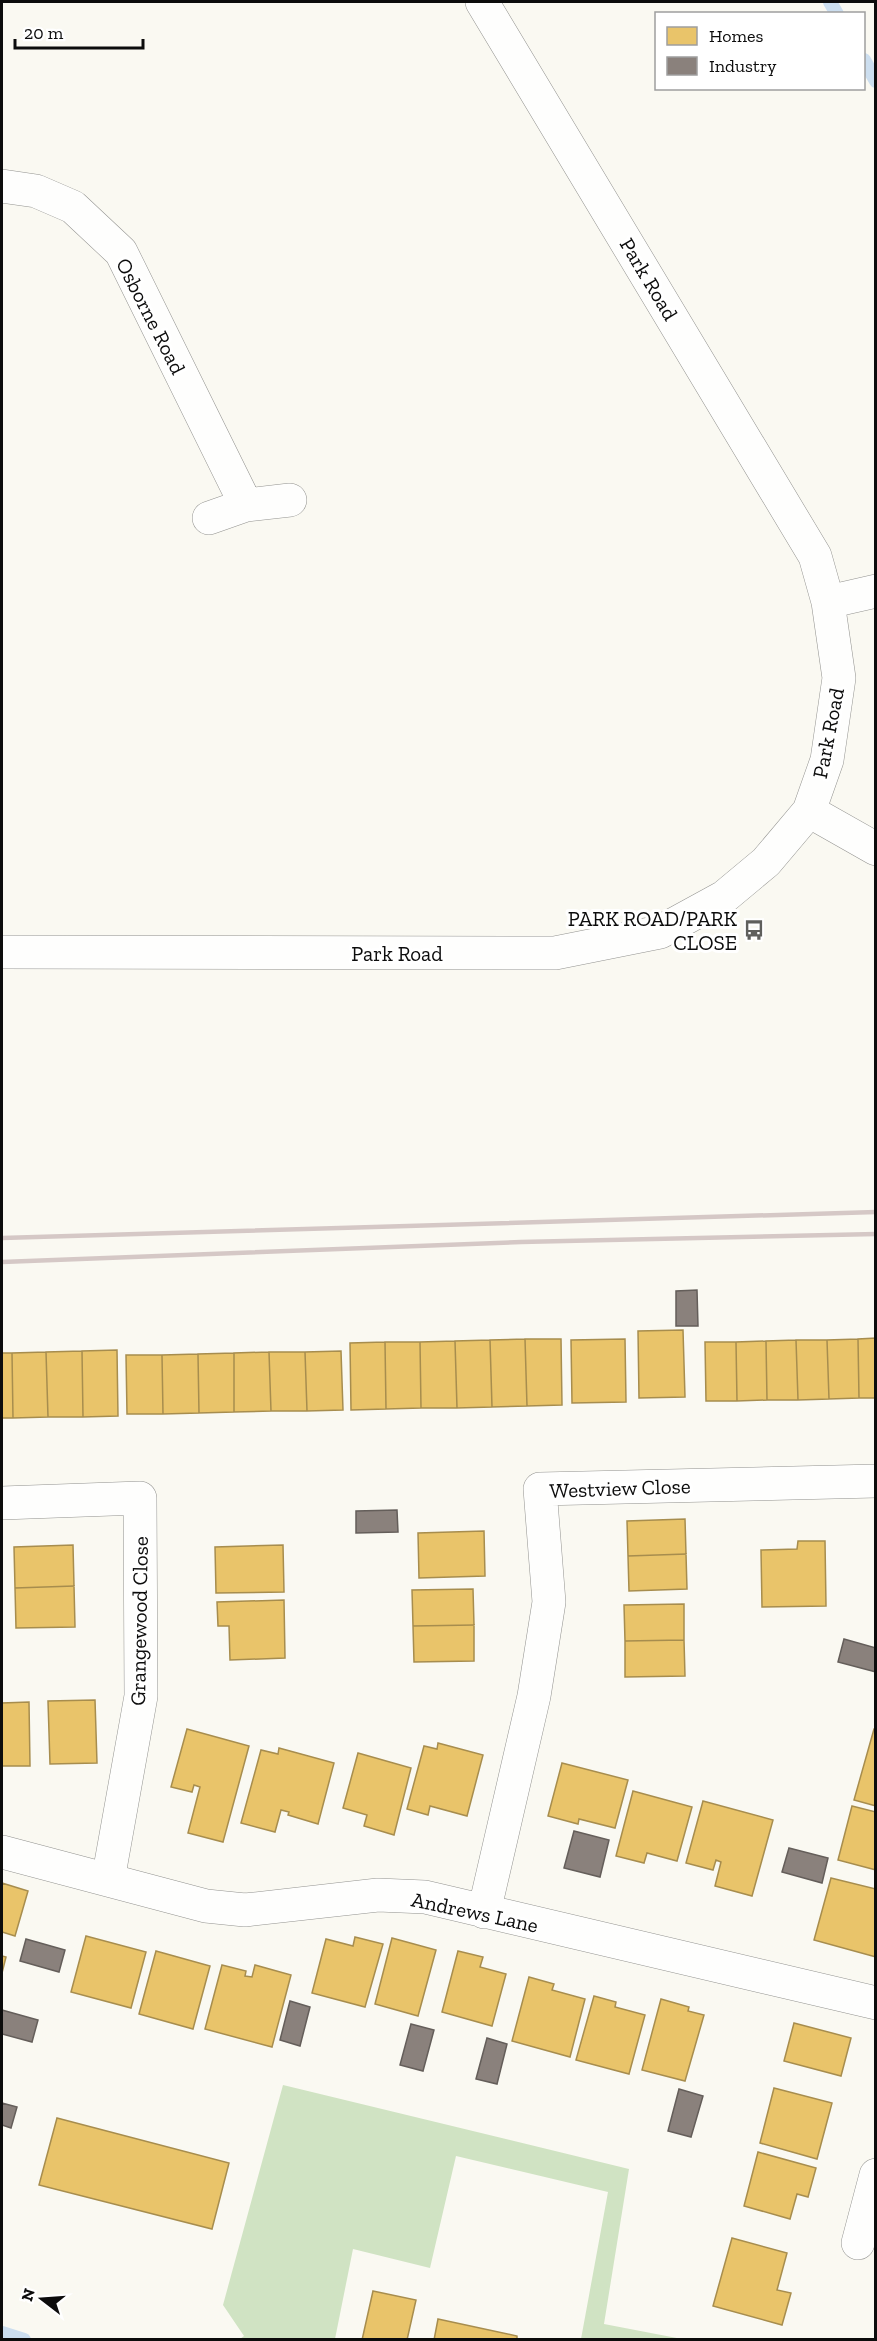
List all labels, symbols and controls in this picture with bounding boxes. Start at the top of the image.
scale bar [15,12,142,50]
legend [655,12,865,90]
text: 20 m [24,22,64,44]
text: Homes [709,25,763,47]
text: Industry [709,55,777,77]
street label: Park Road [615,233,684,325]
street label: Osborne Road [111,254,191,379]
street label: Park Road [807,685,849,780]
place label: PARK ROAD/PARK CLOSE [568,906,738,955]
bus stop icon: PARK ROAD/PARK CLOSE [742,918,766,942]
street label: Park Road [351,941,443,966]
street label: Westview Close [549,1473,691,1503]
street label: Grangewood Close [125,1536,153,1706]
street label: Andrews Lane [409,1886,541,1938]
north arrow [12,2269,72,2329]
text: N [17,2286,39,2303]

